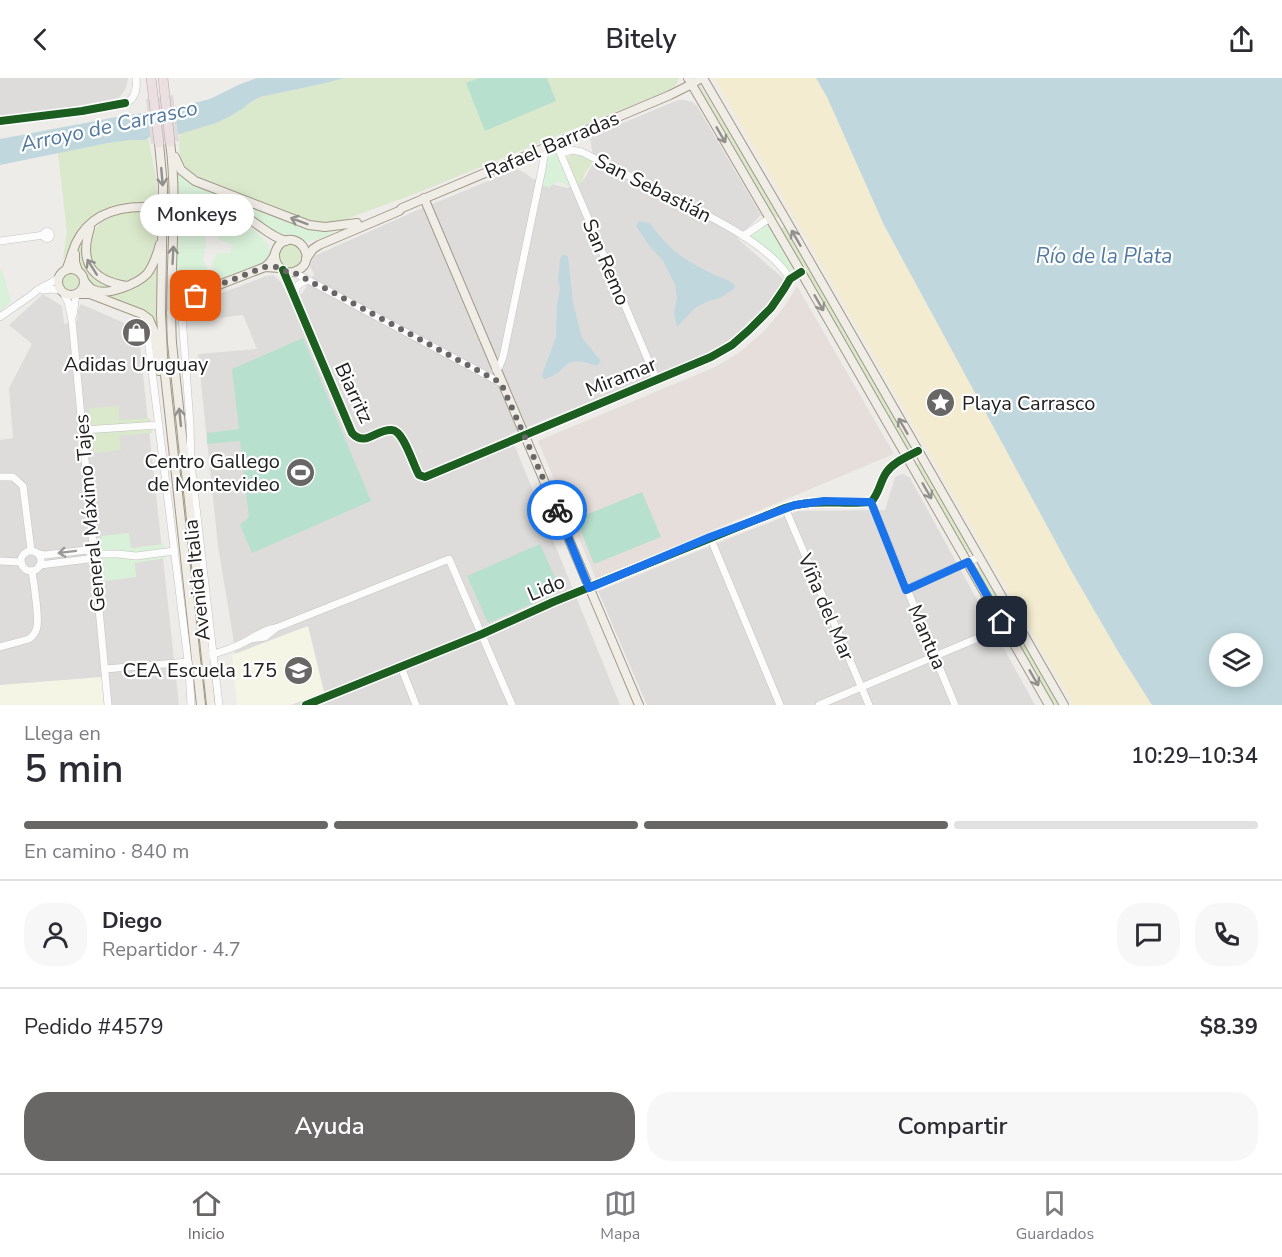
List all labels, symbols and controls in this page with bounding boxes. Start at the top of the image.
text: Bitely [605,21,677,58]
icon: back [24,23,57,56]
icon: share [1225,23,1258,56]
water label: Arroyo de Carrasco [17,94,200,159]
street label: Rafael Barradas [481,105,623,185]
one-way arrow [716,126,728,143]
street label: San Sebastián [590,147,716,229]
one-way arrow [157,167,168,187]
callout: Monkeys [139,194,253,236]
text: Monkeys [157,201,237,228]
one-way arrow [291,215,309,226]
street label: San Remo [576,215,636,309]
one-way arrow [790,230,802,247]
water label: Río de la Plata [1036,242,1172,270]
one-way arrow [167,245,178,265]
one-way arrow [86,259,98,276]
pin [170,270,221,321]
icon: bag [179,279,212,312]
one-way arrow [814,295,826,312]
shop icon: Adidas Uruguay [120,317,152,349]
place label: Adidas Uruguay [64,351,209,378]
street label: Miramar [582,351,660,403]
street label: Biarritz [328,358,380,428]
place icon: Playa Carrasco [925,387,957,419]
place label: Playa Carrasco [962,390,1095,417]
one-way arrow [174,408,185,428]
street label: General Máximo Tajes [68,413,112,613]
one-way arrow [897,417,908,435]
place label: Centro Gallego de Montevideo [145,448,280,498]
sports icon: Centro Gallego de Montevideo [285,456,317,488]
courier [527,480,587,540]
one-way arrow [921,482,933,499]
icon: bike [541,494,574,527]
street label: Avenida Italia [177,518,217,642]
one-way arrow [58,547,78,558]
street label: Viña del Mar [791,548,861,665]
street label: Lido [523,568,569,608]
pin [976,596,1027,647]
street label: Mantua [901,600,953,674]
icon: home [985,605,1018,638]
map controls [1209,633,1263,687]
button: layers [1209,633,1263,687]
school or university icon: CEA Escuela 175 [282,654,314,686]
place label: CEA Escuela 175 [123,657,277,684]
one-way arrow [1028,669,1040,686]
text: Llega en [24,720,101,747]
text: 10:29–10:34 [1131,741,1258,771]
text: 5 min [24,743,123,796]
text: En camino · 840 m [24,838,189,865]
button: person [24,903,87,966]
button: chat [1117,903,1180,966]
button: phone [1195,903,1258,966]
text: Diego [102,906,162,936]
text: Repartidor · 4.7 [102,936,241,963]
text: Pedido #4579 [24,1012,164,1042]
text: $8.39 [1200,1012,1258,1042]
button: Ayuda [24,1092,635,1161]
button: Compartir [647,1092,1258,1161]
tab: Inicio [188,1187,225,1245]
tab: Mapa [600,1187,640,1245]
tab: Guardados [1016,1187,1094,1245]

